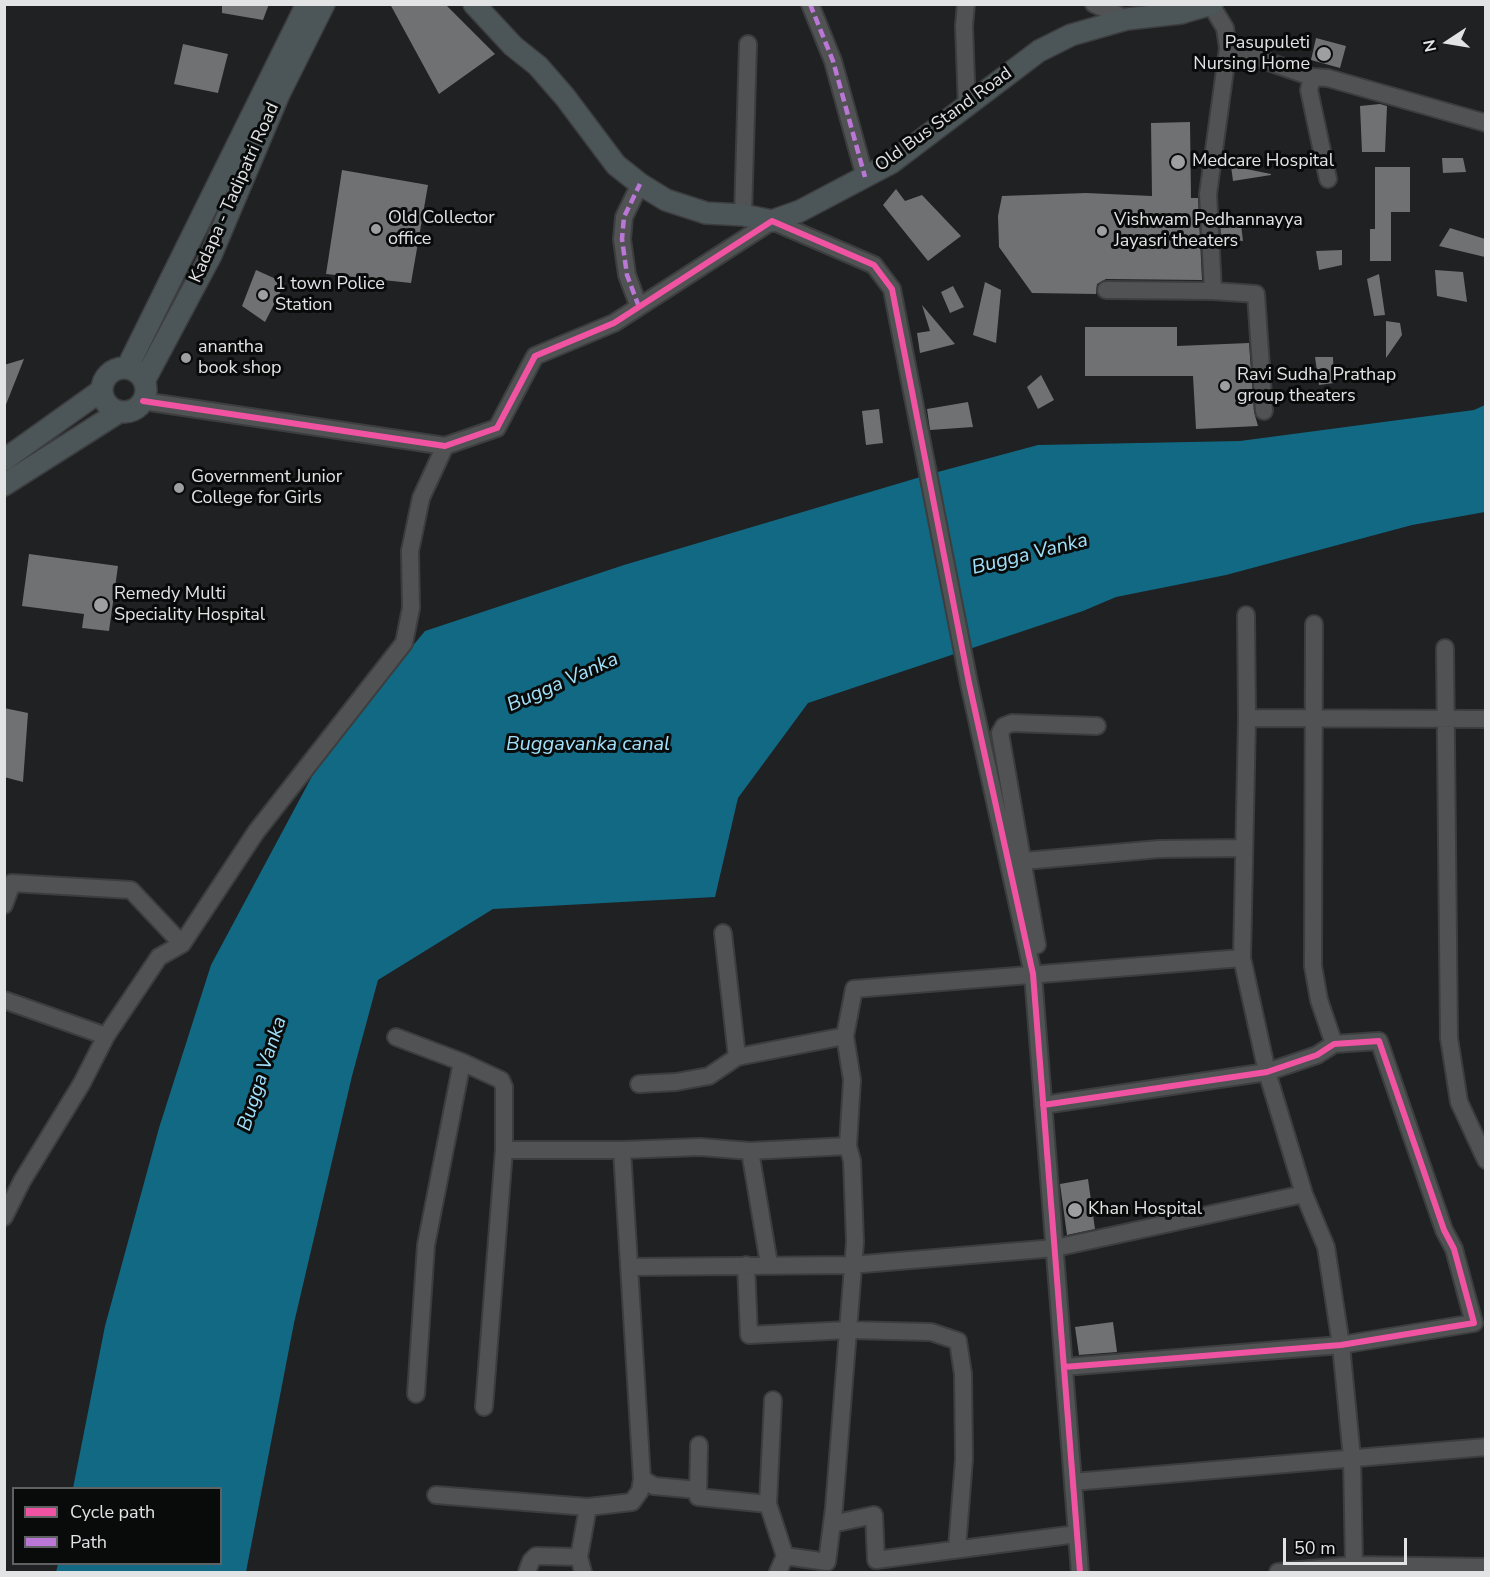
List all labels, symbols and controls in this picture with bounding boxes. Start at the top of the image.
north arrow [1418,12,1478,72]
place label: Pasupuleti Nursing Home [1193,33,1310,76]
text: N [1418,38,1442,54]
marker: Pasupuleti Nursing Home [1315,45,1333,63]
street label: Old Bus Stand Road [871,63,1017,177]
street label: Kadapa - Tadipatri Road [186,100,284,286]
place label: Medcare Hospital [1192,151,1334,173]
marker: Medcare Hospital [1169,153,1187,171]
place label: Old Collector office [388,208,495,250]
place label: Vishwam Pedhannayya Jayasri theaters [1114,210,1303,252]
marker: Old Collector office [369,222,383,236]
marker: Vishwam Pedhannayya Jayasri theaters [1095,224,1109,238]
place label: 1 town Police Station [275,274,385,316]
marker: 1 town Police Station [256,288,270,302]
place label: anantha book shop [198,337,282,380]
marker: anantha book shop [179,351,193,365]
place label: Ravi Sudha Prathap group theaters [1237,365,1396,407]
marker: Ravi Sudha Prathap group theaters [1218,379,1232,393]
place label: Government Junior College for Girls [191,467,342,510]
marker: Government Junior College for Girls [172,481,186,495]
water label: Bugga Vanka [969,529,1091,581]
place label: Remedy Multi Speciality Hospital [114,584,265,626]
marker: Remedy Multi Speciality Hospital [92,596,110,614]
water label: Bugga Vanka [504,648,622,718]
water label: Buggavanka canal [506,733,670,757]
water label: Bugga Vanka [233,1014,293,1134]
place label: Khan Hospital [1088,1199,1202,1221]
marker: Khan Hospital [1066,1201,1084,1219]
legend [12,1487,222,1565]
text: Cycle path [70,1500,155,1524]
scale bar [1286,1526,1410,1564]
text: Path [70,1530,107,1554]
text: 50 m [1294,1536,1336,1560]

